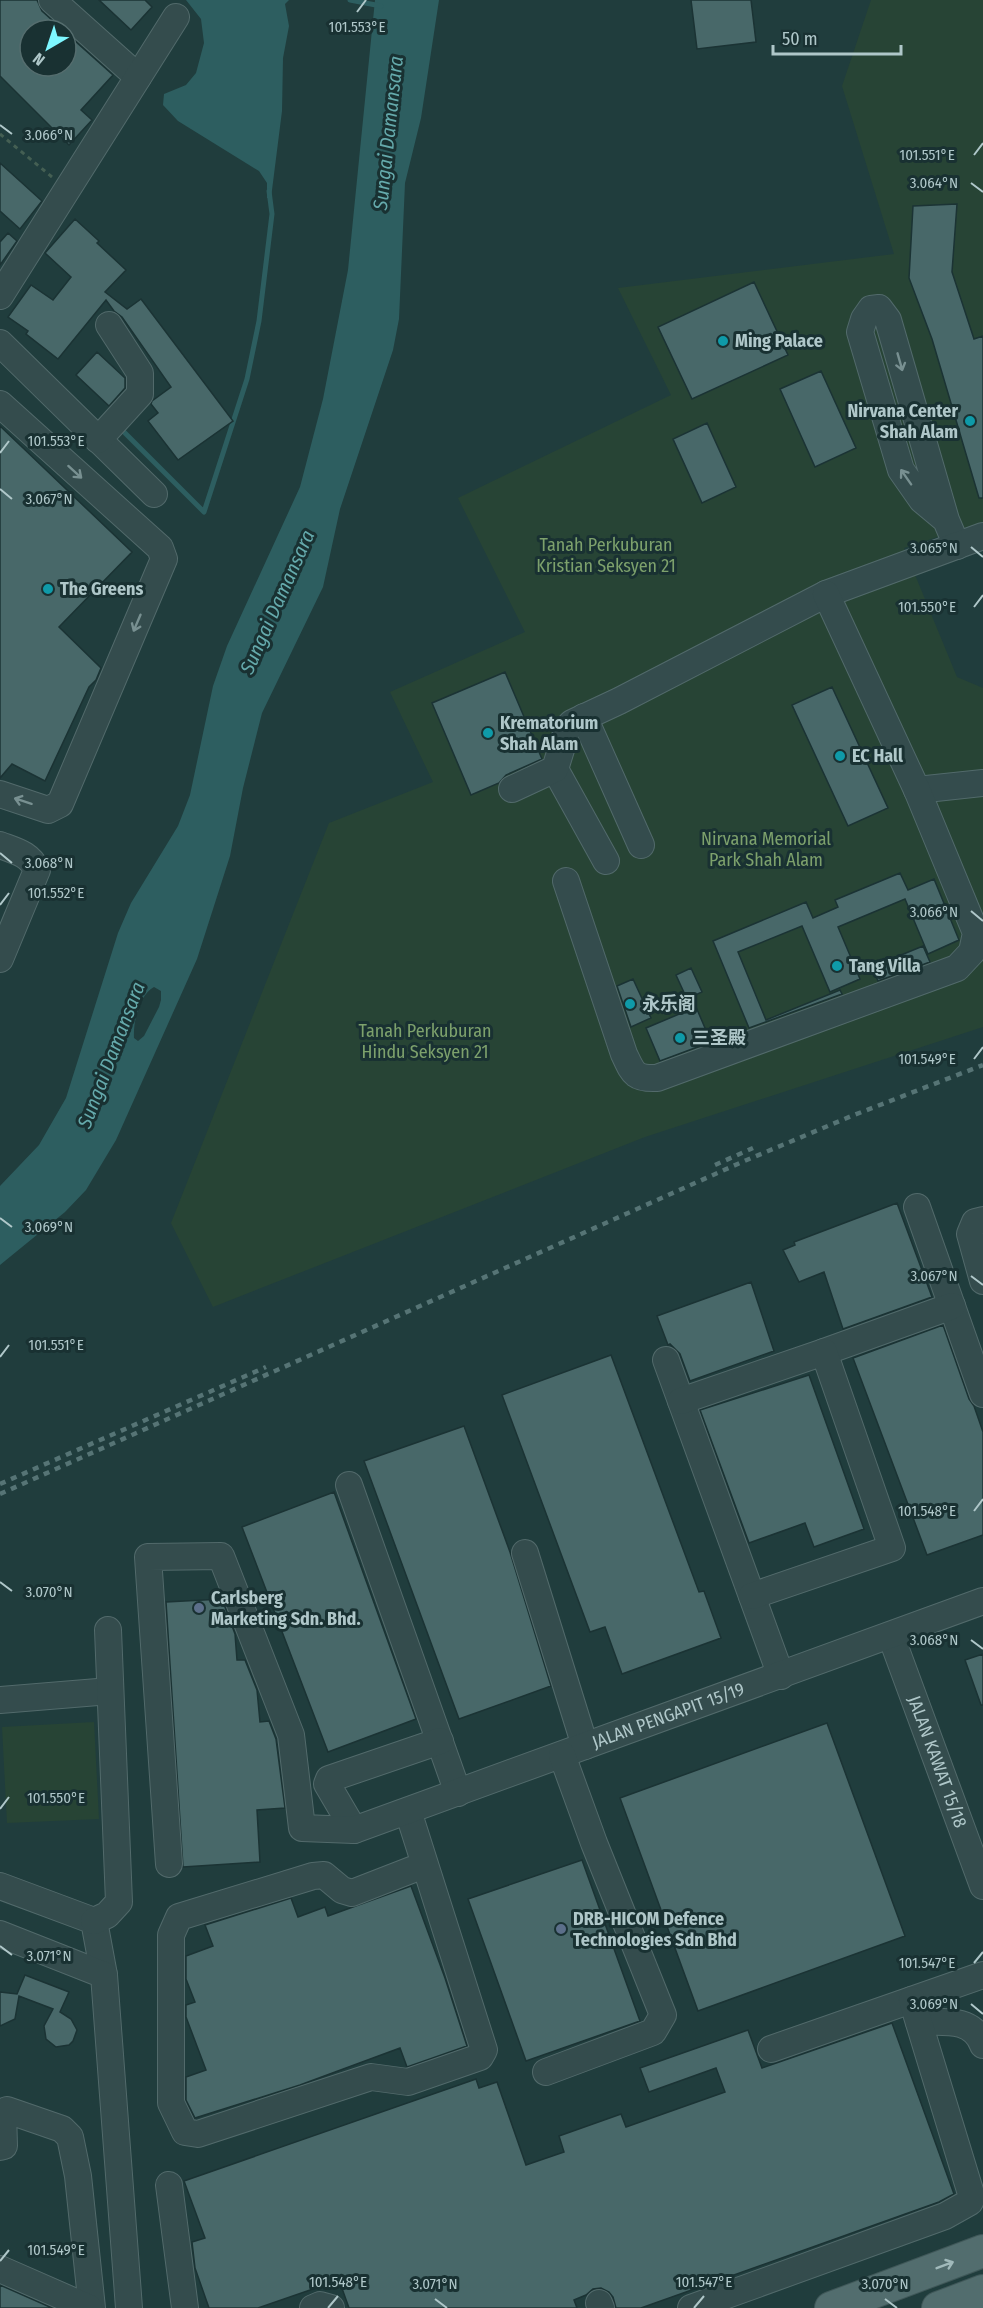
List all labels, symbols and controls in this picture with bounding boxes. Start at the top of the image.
north arrow [18,18,78,78]
text: 101.553°E [329,18,385,36]
scale bar [773,18,900,56]
text: 50 m [782,28,818,50]
text: N [29,49,49,70]
water label: Sungai Damansara [368,55,408,212]
text: 3.066°N [25,126,73,144]
text: 101.551°E [899,146,955,164]
text: 3.064°N [910,174,958,192]
place label: Ming Palace [735,330,823,352]
marker: Ming Palace [716,334,730,348]
one-way arrow [895,352,906,371]
place label: Nirvana Center Shah Alam [847,400,958,443]
marker: Nirvana Center Shah Alam [963,414,977,428]
text: 101.553°E [28,432,84,450]
one-way arrow [67,465,82,479]
one-way arrow [900,470,912,486]
text: 3.067°N [25,490,73,508]
water label: Sungai Damansara [234,526,319,679]
park label: Tanah Perkuburan Kristian Seksyen 21 [536,534,676,577]
text: 3.065°N [910,539,958,557]
place label: The Greens [60,578,144,600]
marker: The Greens [41,582,55,596]
text: 101.550°E [898,598,956,616]
one-way arrow [131,613,142,631]
place label: Krematorium Shah Alam [500,712,598,755]
marker: Krematorium Shah Alam [481,726,495,740]
place label: EC Hall [852,745,903,767]
marker: EC Hall [833,749,847,763]
one-way arrow [14,795,33,806]
park label: Nirvana Memorial Park Shah Alam [701,828,831,871]
text: 3.068°N [25,854,73,872]
text: 101.552°E [28,884,84,902]
text: 3.066°N [910,903,958,921]
place label: Tang Villa [849,955,921,977]
marker: Tang Villa [830,959,844,973]
water label: Sungai Damansara [72,978,150,1133]
place label: 永乐阁 [642,993,696,1015]
marker: 永乐阁 [623,997,637,1011]
park label: Tanah Perkuburan Hindu Seksyen 21 [358,1020,492,1063]
place label: 三圣殿 [692,1027,746,1049]
marker: 三圣殿 [673,1031,687,1045]
text: 101.549°E [898,1050,956,1068]
text: 3.069°N [25,1218,73,1236]
text: 3.067°N [910,1267,958,1285]
text: 101.551°E [28,1336,84,1354]
text: 101.548°E [898,1502,956,1520]
text: 3.070°N [25,1583,73,1601]
place label: Carlsberg Marketing Sdn. Bhd. [211,1587,361,1630]
marker: Carlsberg Marketing Sdn. Bhd. [192,1601,206,1615]
text: 3.068°N [910,1631,958,1649]
street label: JALAN PENGAPIT 15/19 [589,1678,747,1753]
street label: JALAN KAWAT 15/18 [903,1693,972,1831]
text: 101.550°E [27,1789,85,1807]
place label: DRB-HICOM Defence Technologies Sdn Bhd [573,1908,737,1951]
marker: DRB-HICOM Defence Technologies Sdn Bhd [554,1922,568,1936]
text: 3.071°N [26,1947,72,1965]
text: 101.547°E [899,1954,955,1972]
text: 3.069°N [910,1995,958,2013]
text: 101.549°E [27,2241,85,2259]
one-way arrow [935,2259,954,2270]
text: 101.548°E [309,2273,367,2291]
text: 101.547°E [676,2273,732,2291]
text: 3.071°N [412,2275,458,2293]
text: 3.070°N [861,2275,909,2293]

